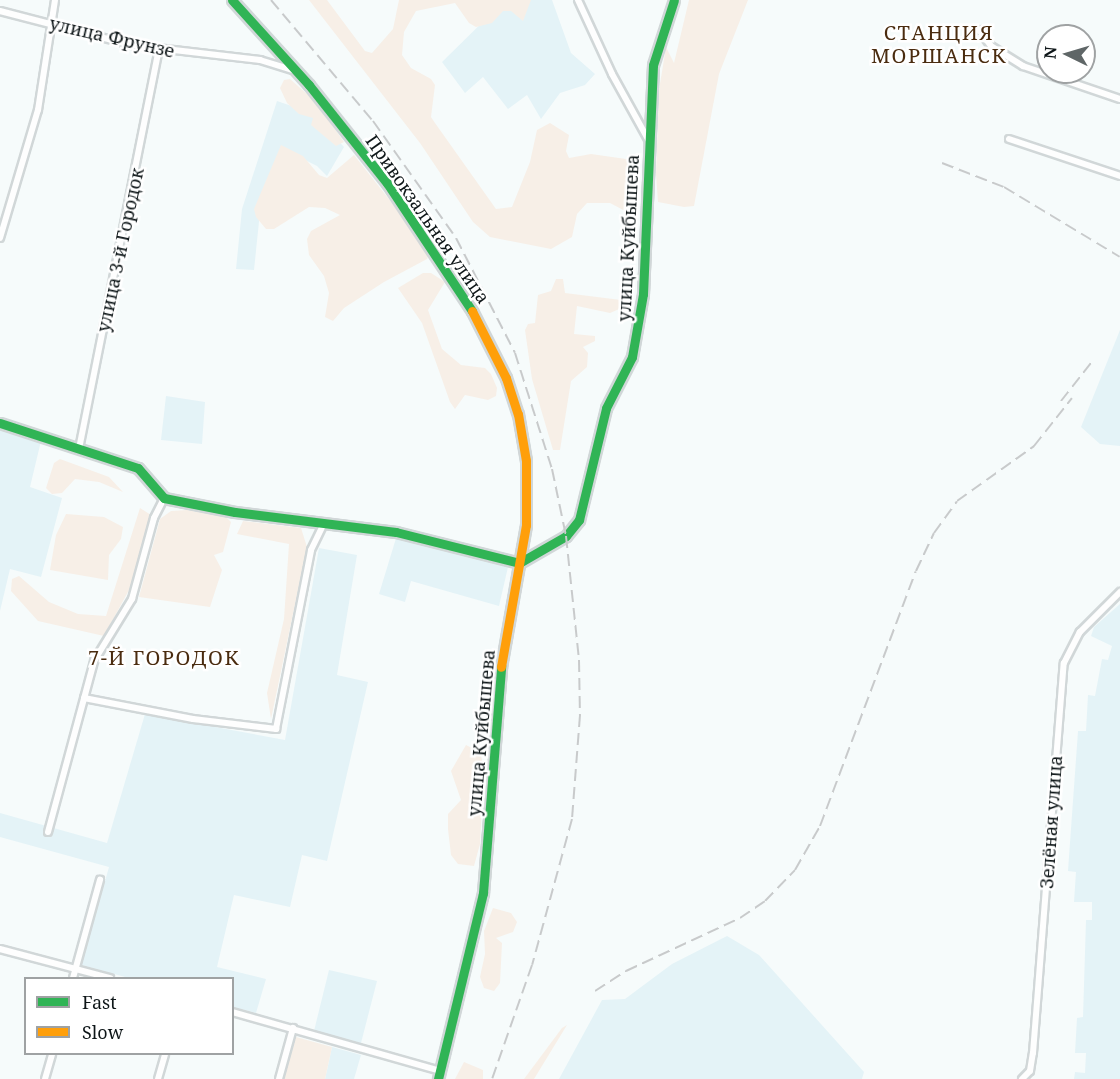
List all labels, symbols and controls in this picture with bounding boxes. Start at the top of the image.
street label: улица Фрунзе [47,12,177,62]
district label: СТАНЦИЯ МОРШАНСК [871,20,1007,67]
north arrow [1036,24,1096,84]
text: N [1039,45,1062,60]
street label: Привокзальная улица [361,130,495,308]
street label: улица Куйбышева [613,154,643,322]
street label: улица 3-й Городок [92,166,148,334]
district label: 7-Й ГОРОДОК [88,645,240,669]
street label: улица Куйбышева [463,649,499,817]
street label: Зелёная улица [1036,754,1066,890]
legend [24,977,234,1055]
text: Fast [82,990,117,1014]
text: Slow [82,1020,123,1044]

